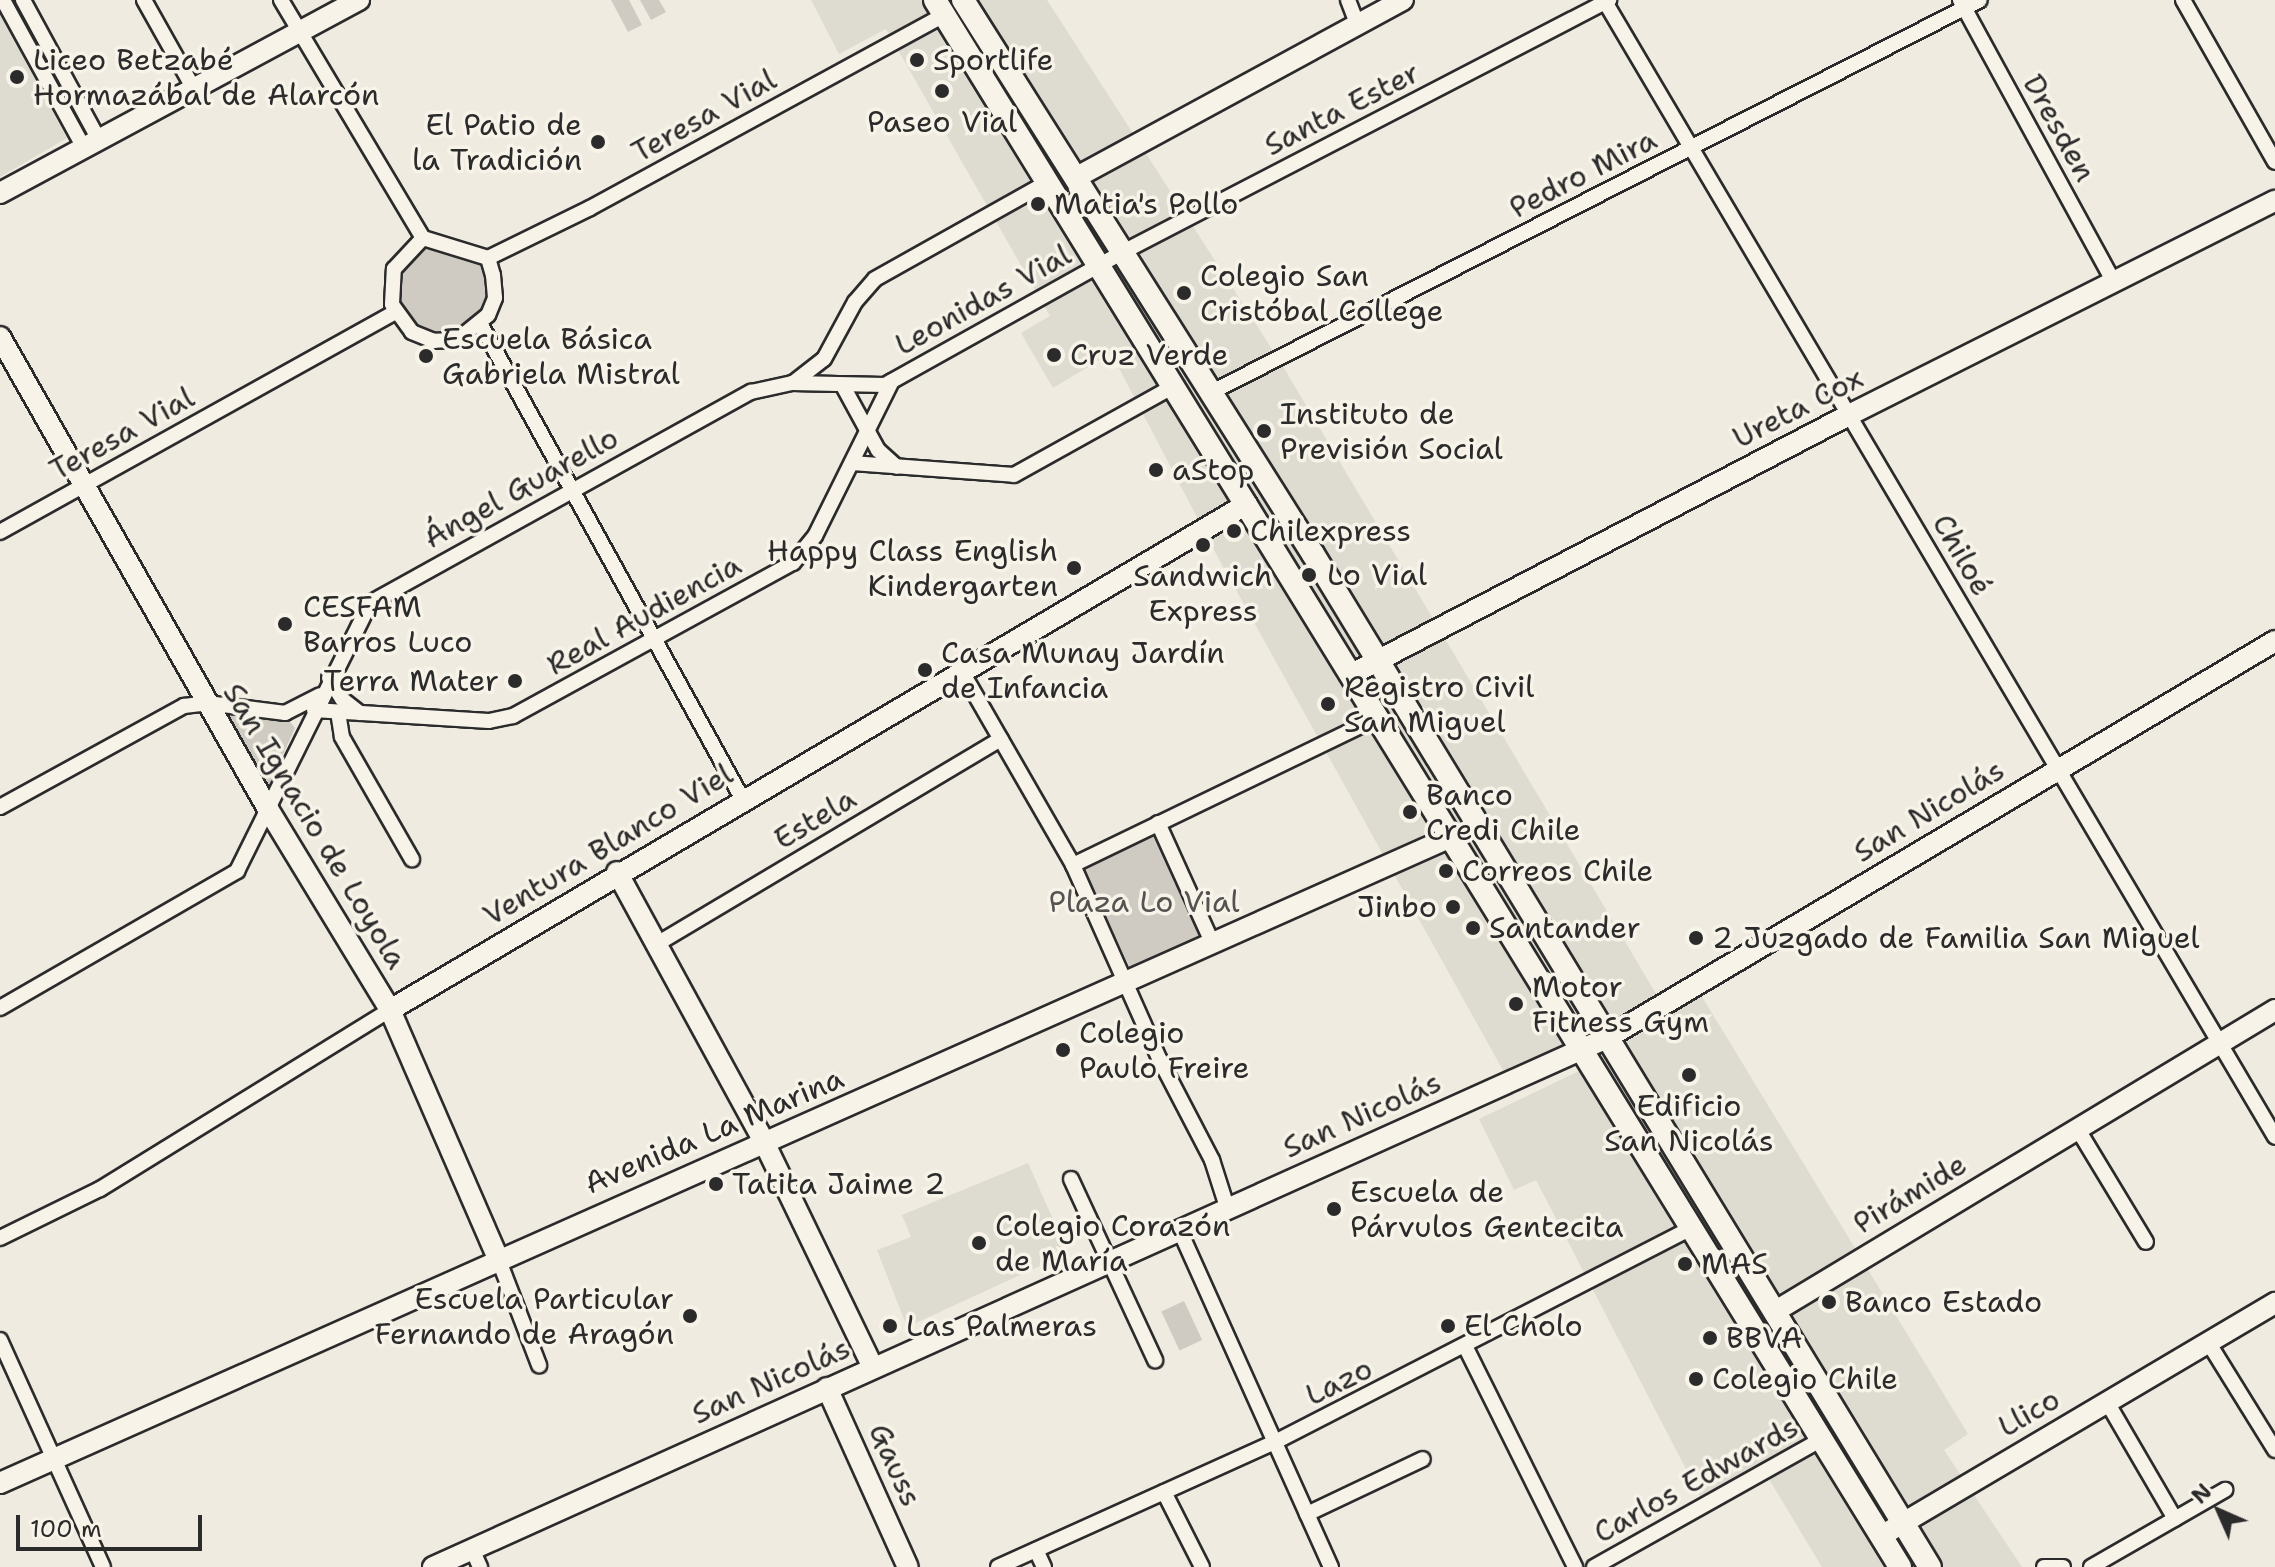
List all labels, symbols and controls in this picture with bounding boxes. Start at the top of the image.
place label: Liceo Betzabé Hormazábal de Alarcón [33,42,379,112]
place label: Sportlife [933,42,1053,78]
marker: Sportlife [908,51,926,69]
street label: Santa Ester [1258,54,1426,164]
street label: Teresa Vial [626,62,782,170]
marker: Liceo Betzabé Hormazábal de Alarcón [8,68,26,86]
street label: Dresden [2015,68,2103,188]
marker: Paseo Vial [933,82,951,100]
place label: Paseo Vial [867,104,1017,140]
place label: El Patio de la Tradición [412,107,582,178]
street label: Pedro Mira [1504,122,1662,226]
marker: El Patio de la Tradición [589,133,607,151]
place label: Matia's Pollo [1054,186,1238,222]
marker: Matia's Pollo [1029,195,1047,213]
street label: Leonidas Vial [889,237,1077,363]
place label: Colegio San Cristóbal College [1200,258,1444,328]
marker: Colegio San Cristóbal College [1175,284,1193,302]
place label: Escuela Básica Gabriela Mistral [442,321,680,392]
place label: Cruz Verde [1070,337,1229,373]
marker: Cruz Verde [1045,346,1063,364]
marker: Escuela Básica Gabriela Mistral [417,347,435,365]
street label: Ureta Cox [1727,360,1869,456]
street label: Teresa Vial [44,380,200,488]
place label: Instituto de Previsión Social [1280,396,1503,466]
street label: Ángel Guarello [417,420,625,556]
marker: Instituto de Previsión Social [1255,422,1273,440]
place label: aStop [1172,452,1254,488]
marker: aStop [1147,461,1165,479]
street label: Chiloé [1924,508,2000,602]
place label: Chilexpress [1250,513,1411,549]
marker: Chilexpress [1225,522,1243,540]
place label: Happy Class English Kindergarten [767,533,1058,604]
marker: Sandwich Express [1194,536,1212,554]
street label: Real Audiencia [541,547,747,683]
place label: Lo Vial [1327,557,1427,593]
place label: Sandwich Express [1133,558,1273,628]
marker: Happy Class English Kindergarten [1065,559,1083,577]
marker: Lo Vial [1298,564,1320,586]
place label: CESFAM Barros Luco [303,589,472,660]
marker: CESFAM Barros Luco [274,613,296,635]
place label: Casa Munay Jardín de Infancia [941,635,1225,706]
marker: Casa Munay Jardín de Infancia [916,661,934,679]
place label: Terra Mater [324,663,499,699]
place label: Registro Civil San Miguel [1344,669,1534,740]
marker: Terra Mater [506,672,524,690]
street label: San Ignacio de Loyola [215,677,415,975]
marker: Registro Civil San Miguel [1319,695,1337,713]
street label: San Nicolás [1847,752,2011,870]
street label: Ventura Blanco Viel [477,756,739,934]
place label: Banco Credi Chile [1426,777,1580,848]
street label: Estela [768,781,862,857]
marker: Banco Credi Chile [1401,803,1419,821]
place label: Correos Chile [1462,853,1653,889]
marker: Correos Chile [1437,862,1455,880]
park label: Plaza Lo Vial [1048,884,1240,920]
place label: Jinbo [1357,889,1437,925]
marker: Jinbo [1444,898,1462,916]
place label: Santander [1489,910,1641,946]
marker: Santander [1464,919,1482,937]
place label: 2 Juzgado de Familia San Miguel [1712,920,2200,956]
marker: 2 Juzgado de Familia San Miguel [1687,929,1705,947]
place label: Motor Fitness Gym [1532,969,1709,1040]
marker: Motor Fitness Gym [1507,995,1525,1013]
place label: Colegio Paulo Freire [1079,1015,1250,1086]
marker: Colegio Paulo Freire [1054,1041,1072,1059]
street label: Avenida La Marina [579,1060,849,1202]
street label: San Nicolás [1277,1064,1447,1166]
marker: Edificio San Nicolás [1680,1066,1698,1084]
place label: Edificio San Nicolás [1604,1088,1774,1158]
street label: Pirámide [1847,1146,1973,1242]
place label: Tatita Jaime 2 [732,1166,945,1202]
place label: Escuela de Párvulos Gentecita [1350,1174,1623,1244]
marker: Tatita Jaime 2 [707,1175,725,1193]
marker: Escuela de Párvulos Gentecita [1325,1200,1343,1218]
place label: Colegio Corazón de María [995,1208,1230,1278]
marker: Colegio Corazón de María [970,1234,988,1252]
place label: MAS [1701,1246,1768,1282]
marker: MAS [1676,1255,1694,1273]
place label: Escuela Particular Fernando de Aragón [374,1281,674,1352]
place label: Banco Estado [1845,1284,2042,1320]
marker: Banco Estado [1820,1293,1838,1311]
marker: Escuela Particular Fernando de Aragón [681,1307,699,1325]
place label: Las Palmeras [906,1308,1097,1344]
place label: El Cholo [1464,1308,1583,1344]
marker: Las Palmeras [881,1317,899,1335]
marker: El Cholo [1439,1317,1457,1335]
place label: BBVA [1726,1320,1802,1356]
marker: BBVA [1701,1329,1719,1347]
street label: San Nicolás [686,1330,856,1432]
street label: Lazo [1300,1351,1378,1413]
place label: Colegio Chile [1712,1361,1898,1397]
marker: Colegio Chile [1687,1370,1705,1388]
street label: Llico [1992,1381,2066,1445]
street label: Carlos Edwards [1588,1409,1804,1551]
street label: Gauss [861,1418,929,1512]
north arrow [2179,1471,2259,1551]
text: N [2185,1477,2218,1510]
scale bar [20,1499,206,1549]
text: 100 m [30,1513,102,1545]

